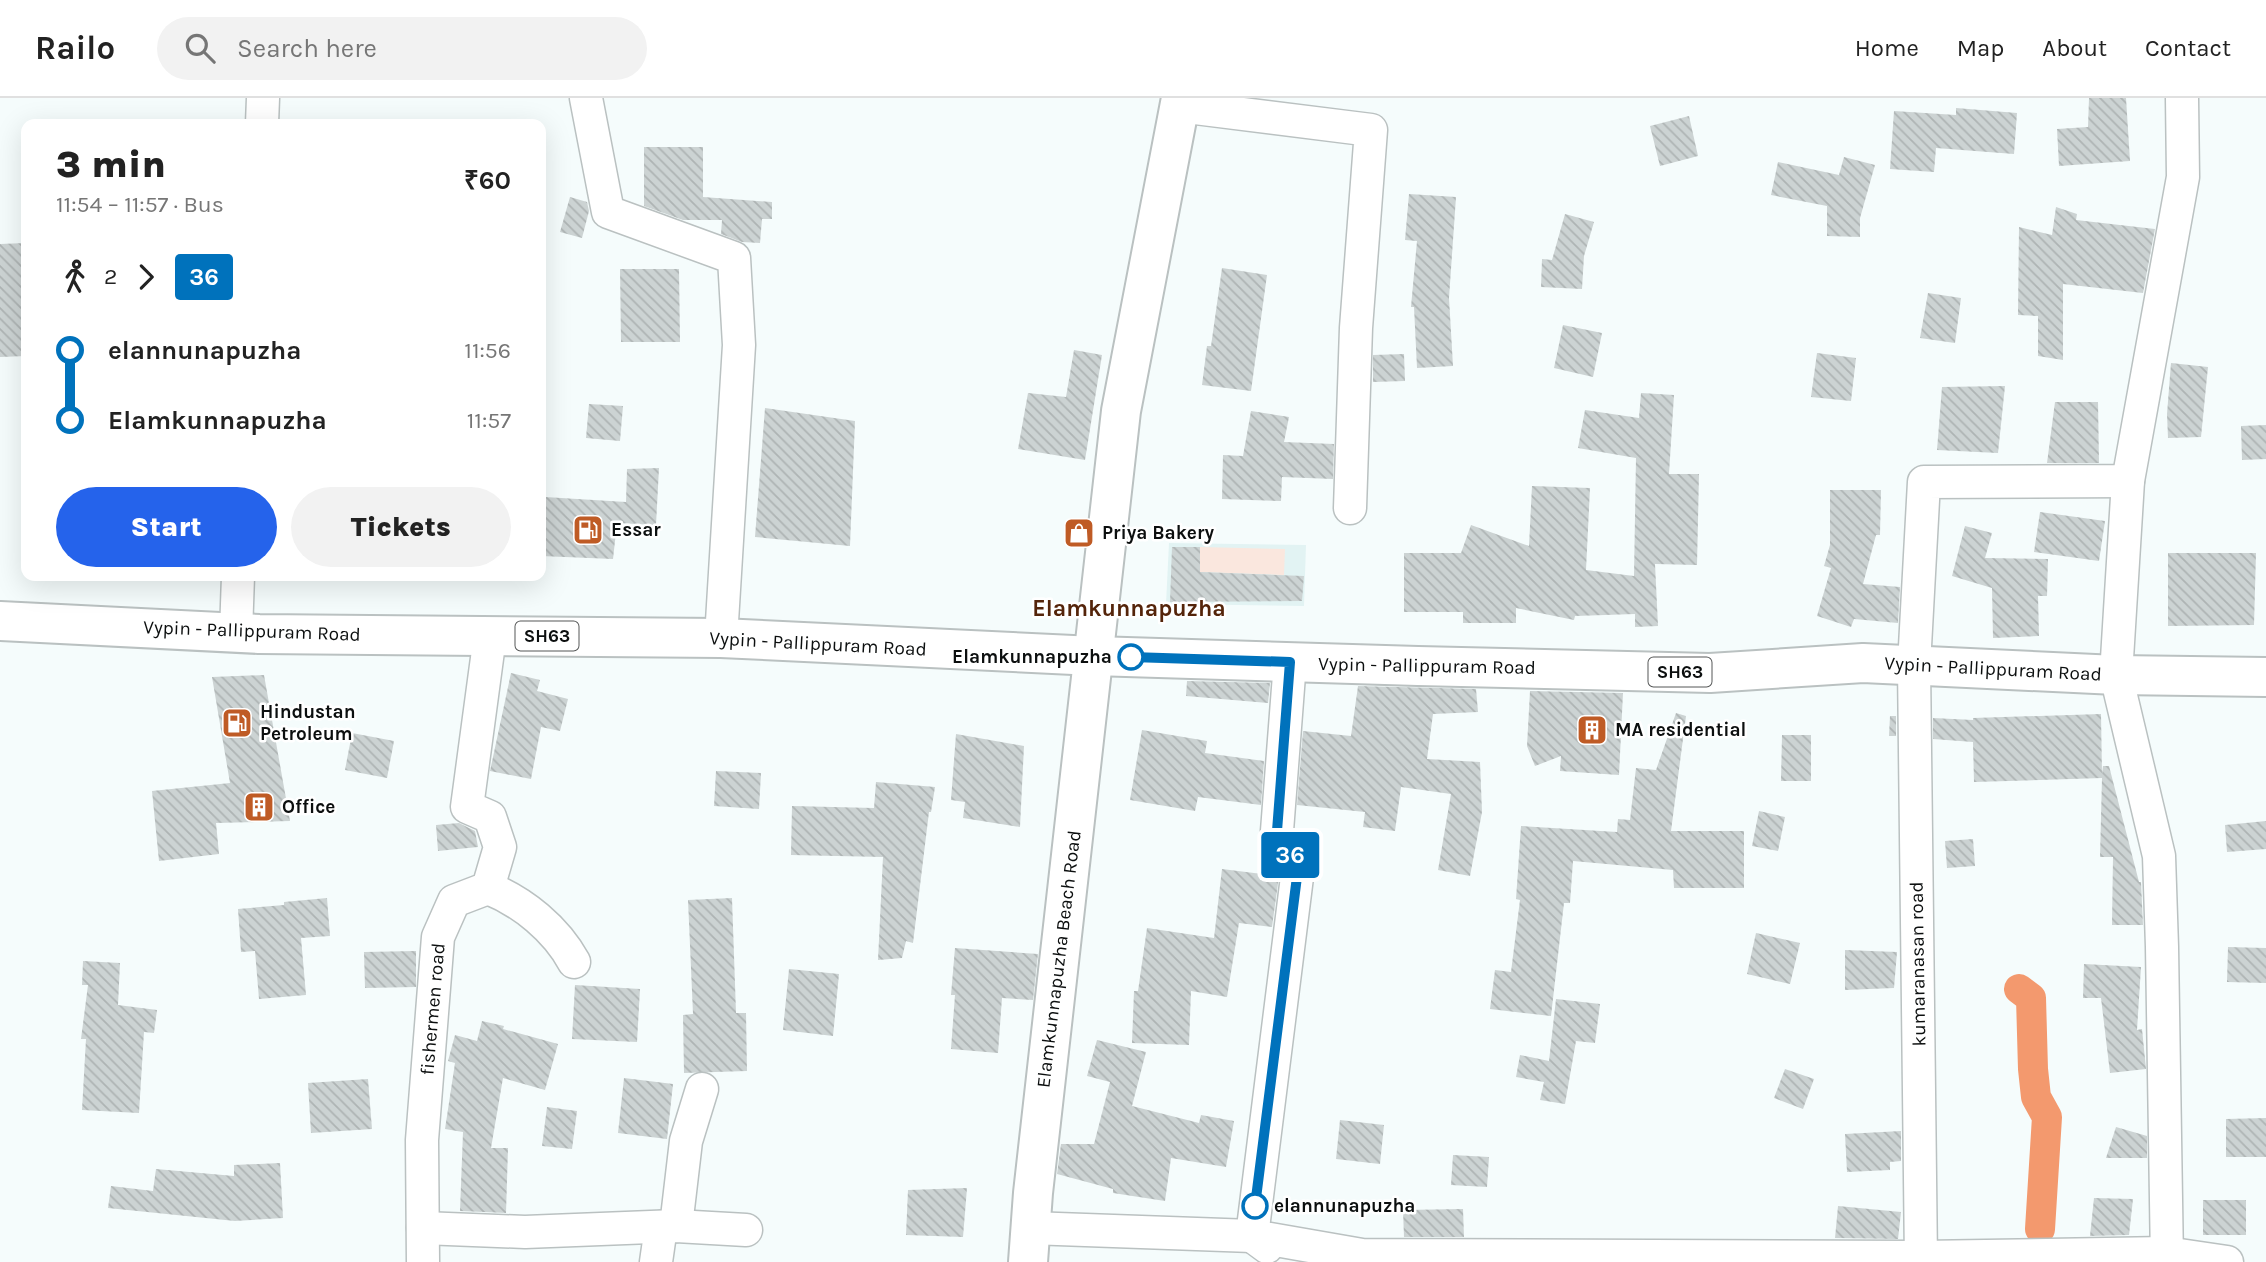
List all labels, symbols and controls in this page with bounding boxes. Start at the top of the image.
search box [157,17,647,80]
text: Railo [35,29,115,67]
icon: search [181,29,219,67]
text: Search here [237,33,377,64]
text: Home [1855,34,1919,62]
text: Map [1957,34,2004,62]
text: About [2042,34,2107,62]
text: Contact [2145,34,2231,62]
text: 3 min [56,142,166,187]
text: ₹60 [464,165,511,196]
text: 11:54 – 11:57 · Bus [56,191,224,218]
icon: walk [56,258,94,296]
icon: forward [127,258,165,296]
text: 2 [104,263,117,290]
text: 36 [189,263,219,291]
text: elannunapuzha [108,335,301,366]
text: 11:56 [464,337,511,364]
text: Elamkunnapuzha [108,405,327,436]
text: 11:57 [467,407,511,434]
button: Start [56,487,277,567]
button: Tickets [291,487,511,567]
fuel station icon: Essar [571,513,605,547]
shop icon: Priya Bakery [1062,516,1096,550]
place label: Essar [611,519,661,541]
place label: Priya Bakery [1102,522,1214,544]
district label: Elamkunnapuzha [1032,595,1226,622]
street label: Vypin - Pallippuram Road [143,616,361,646]
road number: SH63 [516,622,578,650]
street label: Vypin - Pallippuram Road [709,627,927,661]
marker: Elamkunnapuzha [1118,644,1144,670]
place label: Elamkunnapuzha [952,646,1112,668]
street label: Vypin - Pallippuram Road [1884,652,2102,686]
street label: Vypin - Pallippuram Road [1318,653,1536,679]
road number: SH63 [1648,658,1712,686]
place label: Hindustan Petroleum [260,701,356,745]
fuel station icon: Hindustan Petroleum [220,706,254,740]
building icon: MA residential [1575,713,1609,747]
place label: MA residential [1615,719,1746,741]
building icon: Office [242,790,276,824]
place label: Office [282,796,335,818]
street label: Elamkunnapuzha Beach Road [1032,829,1086,1089]
line badge: 36 [1258,832,1322,878]
text: 36 [1275,841,1305,869]
street label: kumaranasan road [1906,881,1930,1047]
street label: fishermen road [416,942,450,1076]
marker: elannunapuzha [1242,1193,1268,1219]
place label: elannunapuzha [1274,1195,1415,1217]

